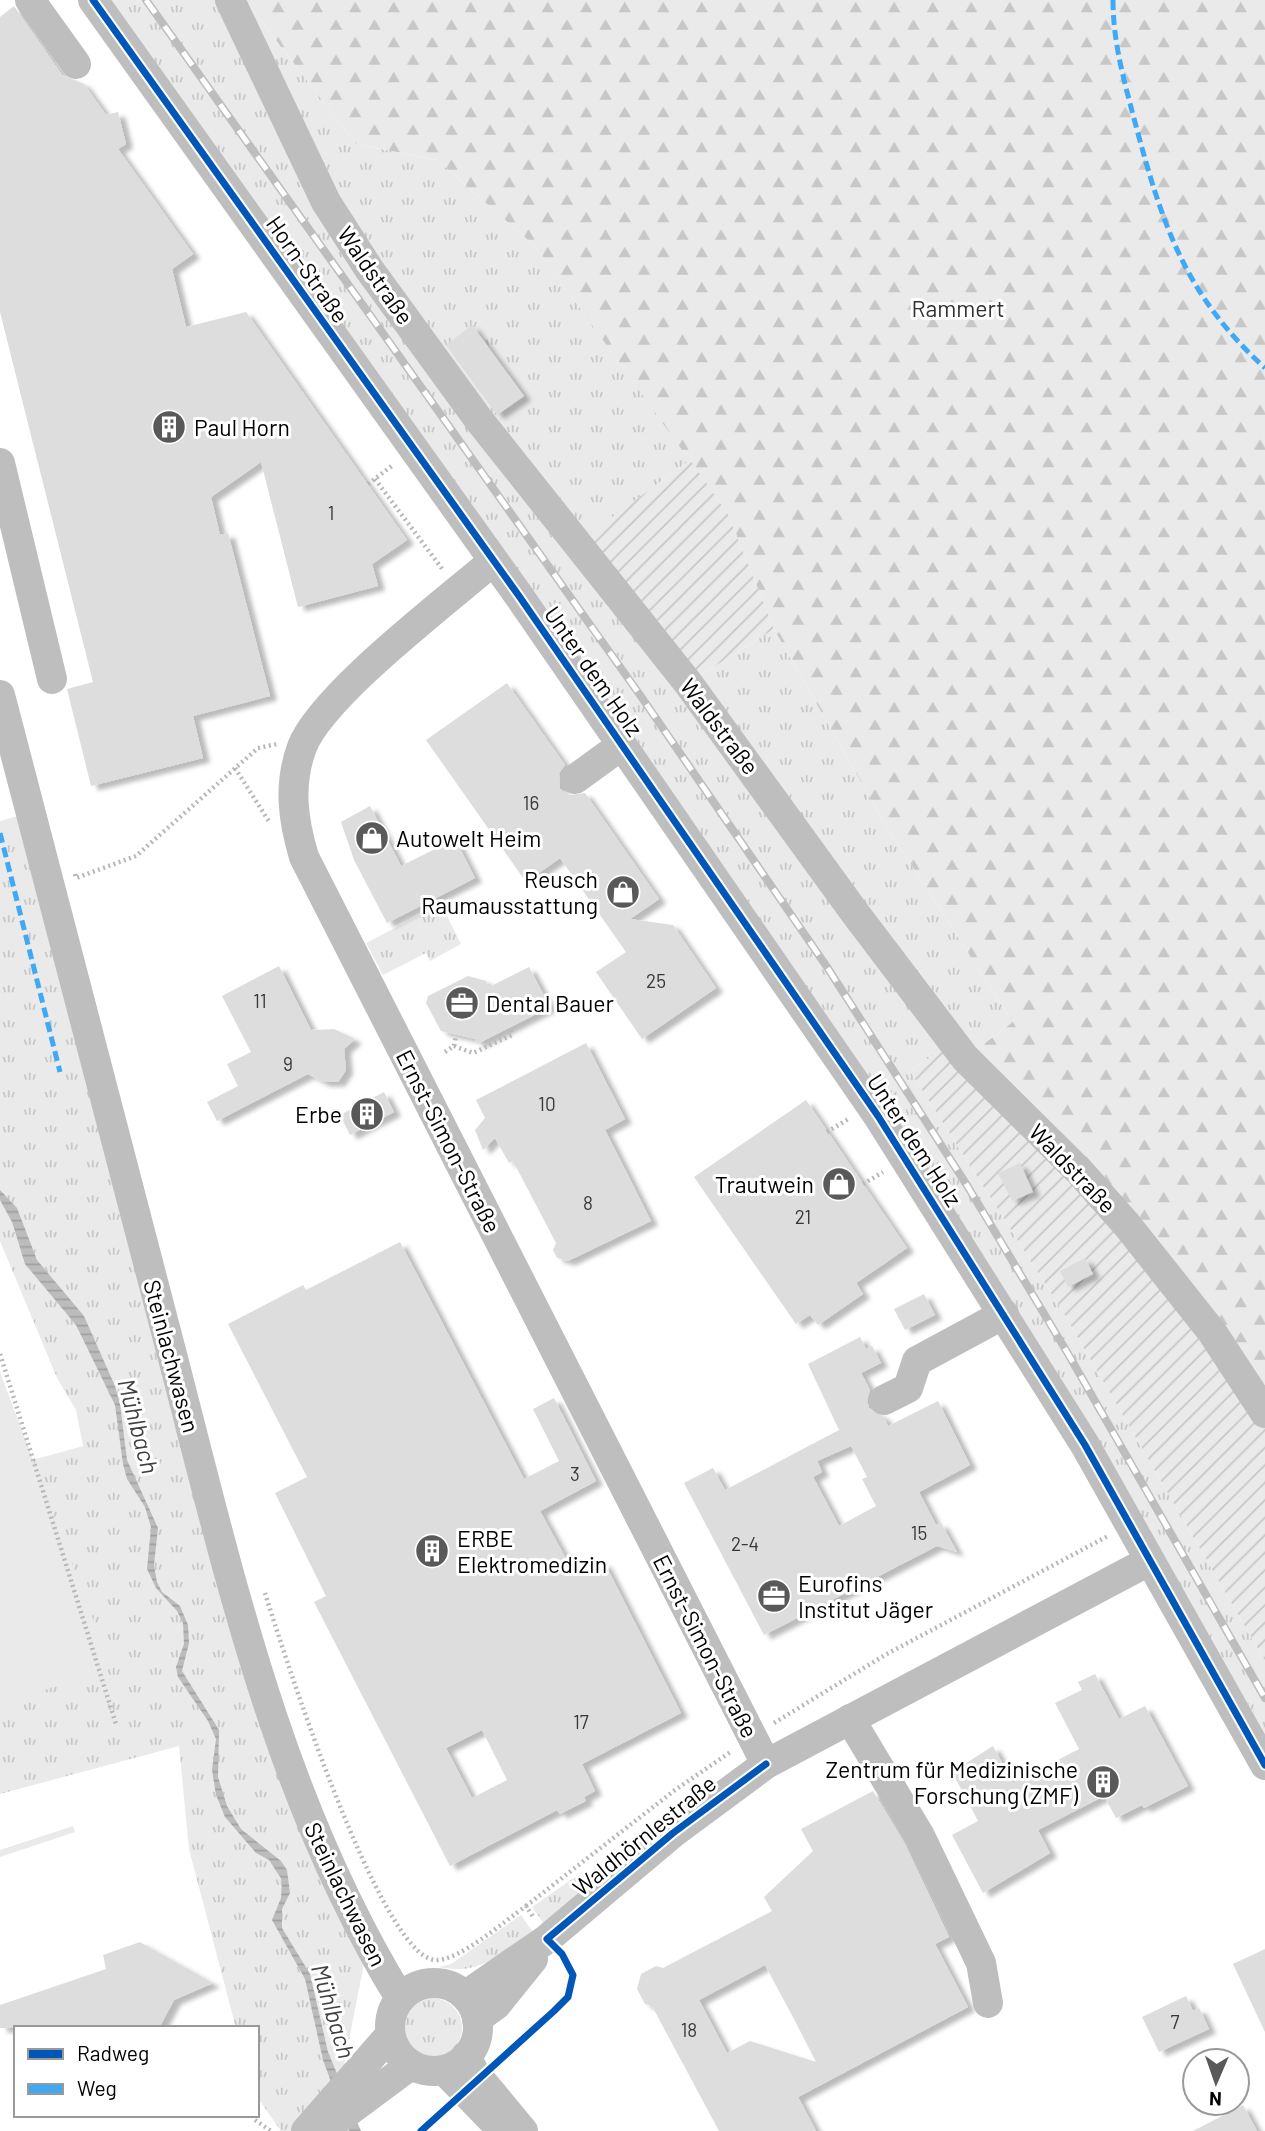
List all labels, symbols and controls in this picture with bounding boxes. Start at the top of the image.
street label: Horn-Straße [261,210,355,328]
street label: Waldstraße [332,221,420,329]
park label: Rammert [911,294,1005,322]
building icon: Paul Horn [150,408,188,446]
place label: Paul Horn [194,413,290,441]
house number: 1 [328,501,334,524]
street label: Unter dem Holz [539,601,649,741]
street label: Waldstraße [675,672,765,780]
house number: 16 [523,791,539,814]
shop icon: Autowelt Heim [353,819,391,857]
place label: Autowelt Heim [396,824,541,852]
place label: Reusch Raumausstattung [421,865,598,919]
shop icon: Reusch Raumausstattung [604,873,642,911]
house number: 25 [646,969,666,992]
office icon: Dental Bauer [443,984,481,1022]
house number: 11 [253,989,267,1012]
place label: Dental Bauer [486,989,615,1017]
street label: Ernst-Simon-Straße [391,1045,507,1237]
house number: 9 [283,1052,293,1075]
street label: Unter dem Holz [862,1069,968,1211]
house number: 10 [538,1092,556,1115]
building icon: Erbe [348,1095,386,1133]
place label: Erbe [295,1100,342,1128]
street label: Waldstraße [1024,1118,1122,1218]
shop icon: Trautwein [820,1165,858,1203]
place label: Trautwein [715,1170,814,1198]
house number: 8 [583,1191,593,1214]
house number: 21 [795,1205,811,1228]
street label: Steinlachwasen [138,1277,206,1435]
water label: Mühlbach [112,1375,166,1477]
house number: 3 [570,1462,580,1485]
house number: 15 [911,1521,927,1544]
place label: ERBE Elektromedizin [457,1524,607,1578]
building icon: ERBE Elektromedizin [413,1532,451,1570]
house number: 2-4 [731,1532,759,1555]
street label: Ernst-Simon-Straße [648,1550,764,1742]
place label: Eurofins Institut Jäger [798,1569,934,1623]
office icon: Eurofins Institut Jäger [755,1577,793,1615]
house number: 17 [573,1710,589,1733]
place label: Zentrum für Medizinische Forschung (ZMF) [825,1755,1079,1809]
building icon: Zentrum für Medizinische Forschung (ZMF) [1084,1763,1122,1801]
street label: Waldhörnlestraße [567,1769,721,1901]
street label: Steinlachwasen [299,1817,393,1971]
water label: Mühlbach [306,1960,362,2062]
house number: 7 [1171,2010,1180,2033]
house number: 18 [681,2018,697,2041]
legend [14,2026,259,2117]
text: Radweg [77,2040,149,2065]
north arrow [1181,2047,1251,2117]
text: Weg [77,2075,117,2100]
text: N [1209,2088,1222,2111]

